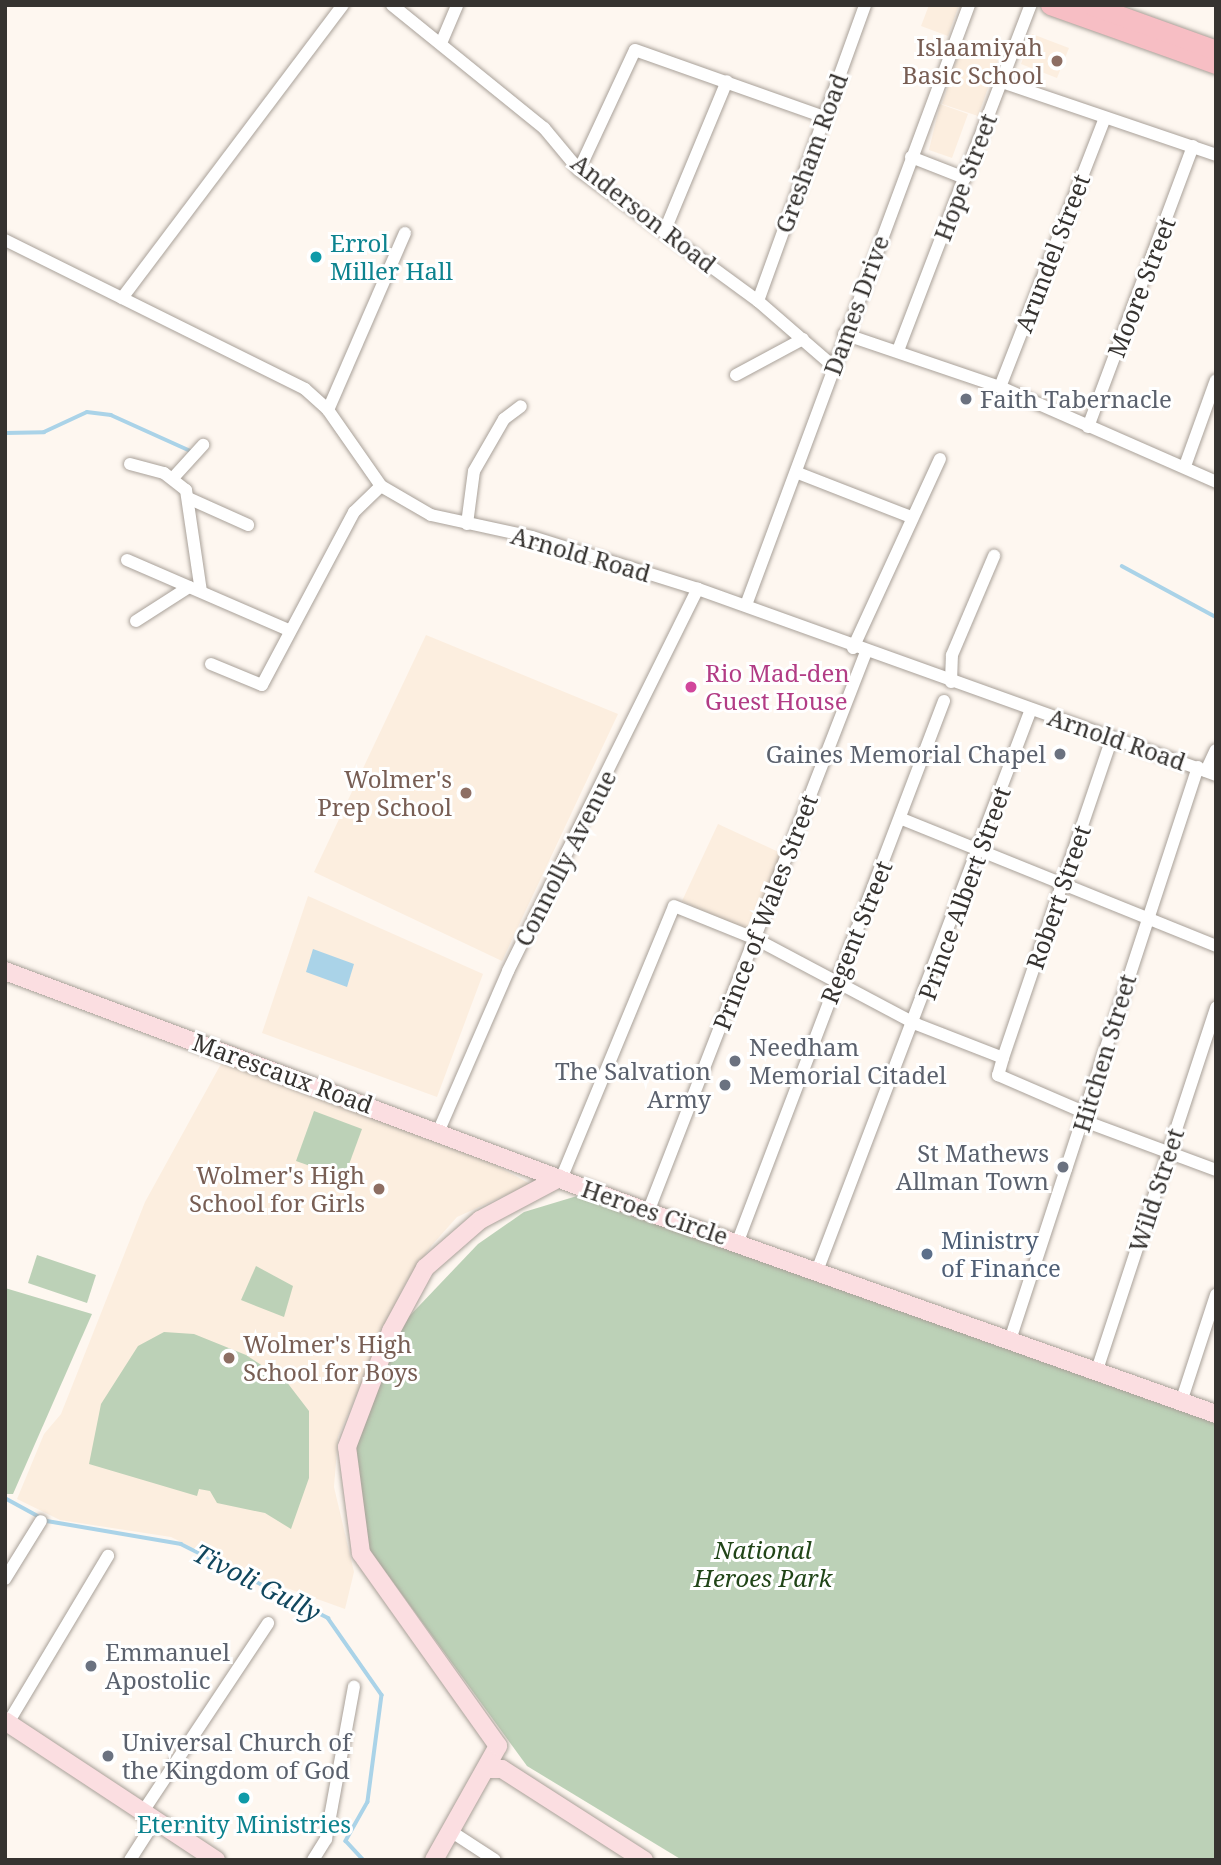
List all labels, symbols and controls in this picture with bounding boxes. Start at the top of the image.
place label: Islaamiyah Basic School [902,33,1043,89]
marker: Islaamiyah Basic School [1049,53,1065,69]
street label: Gresham Road [769,69,853,237]
street label: Hope Street [928,109,1002,245]
street label: Anderson Road [566,148,722,278]
street label: Arundel Street [1009,170,1095,336]
street label: Moore Street [1101,213,1181,361]
place label: Errol Miller Hall [330,229,453,285]
street label: Dames Drive [817,231,895,379]
marker: Errol Miller Hall [308,249,324,265]
place label: Faith Tabernacle [980,385,1172,413]
marker: Faith Tabernacle [958,391,974,407]
street label: Arnold Road [508,520,654,588]
place label: Rio Mad-den Guest House [705,659,850,715]
marker: Rio Mad-den Guest House [683,679,699,695]
street label: Arnold Road [1044,702,1190,776]
place label: Gaines Memorial Chapel [766,740,1046,768]
marker: Gaines Memorial Chapel [1052,746,1068,762]
place label: Wolmer's Prep School [317,765,452,821]
street label: Connolly Avenue [508,765,622,951]
street label: Prince Albert Street [912,782,1016,1004]
marker: Wolmer's Prep School [458,785,474,801]
street label: Prince of Wales Street [707,790,823,1034]
street label: Robert Street [1020,821,1096,973]
street label: Regent Street [814,856,898,1008]
street label: Hitchen Street [1066,971,1142,1135]
street label: Marescaux Road [189,1027,377,1119]
place label: Needham Memorial Citadel [749,1033,946,1089]
marker: Needham Memorial Citadel [727,1053,743,1069]
place label: The Salvation Army [555,1057,711,1113]
marker: The Salvation Army [717,1077,733,1093]
street label: Wild Street [1123,1125,1189,1255]
place label: St Mathews Allman Town [896,1139,1049,1195]
marker: St Mathews Allman Town [1055,1159,1071,1175]
place label: Wolmer's High School for Girls [189,1161,365,1217]
street label: Heroes Circle [578,1174,732,1250]
marker: Wolmer's High School for Girls [371,1181,387,1197]
place label: Ministry of Finance [941,1226,1061,1282]
marker: Ministry of Finance [919,1246,935,1262]
place label: Wolmer's High School for Boys [243,1330,418,1386]
marker: Wolmer's High School for Boys [221,1350,237,1366]
park label: National Heroes Park [694,1536,832,1592]
water label: Tivoli Gully [188,1538,326,1628]
place label: Emmanuel Apostolic [105,1638,230,1694]
marker: Emmanuel Apostolic [83,1658,99,1674]
place label: Universal Church of the Kingdom of God [122,1728,351,1784]
marker: Universal Church of the Kingdom of God [100,1748,116,1764]
marker: Eternity Ministries [236,1790,252,1806]
place label: Eternity Ministries [137,1810,351,1838]

